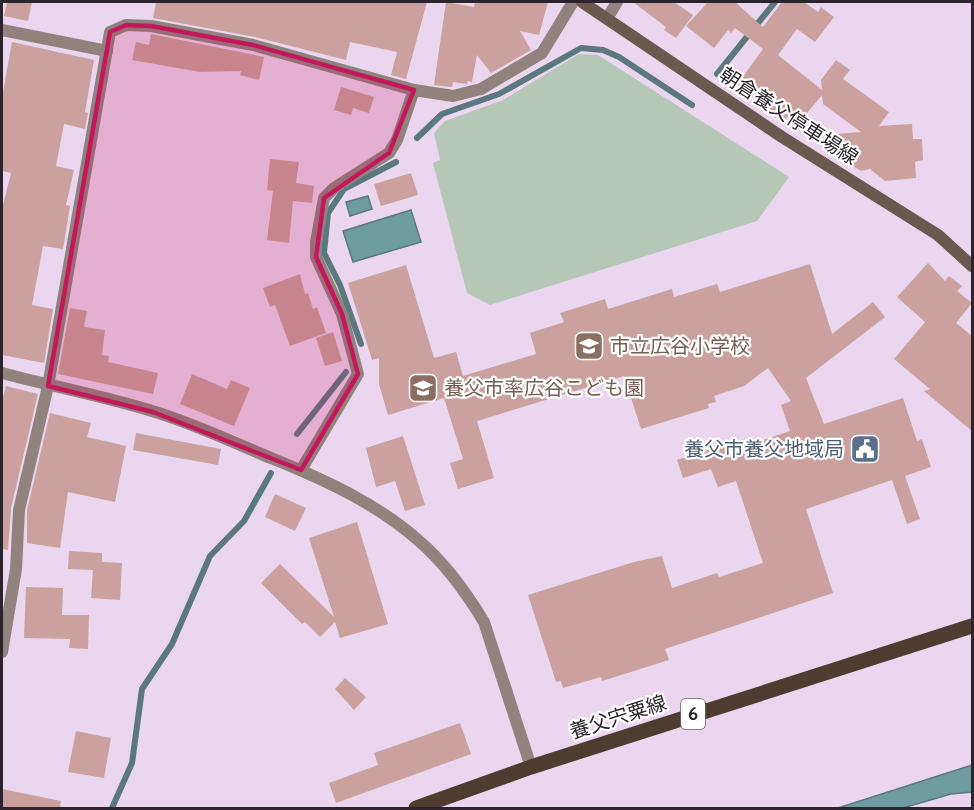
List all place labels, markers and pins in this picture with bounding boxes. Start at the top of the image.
school or university icon: 市立広谷小学校 [573,330,605,362]
place label: 市立広谷小学校 [610,334,750,358]
school or university icon: 養父市率広谷こども園 [407,372,439,404]
place label: 養父市率広谷こども園 [444,376,644,400]
public building icon: 養父市養父地域局 [849,433,881,465]
place label: 養父市養父地域局 [684,437,844,461]

